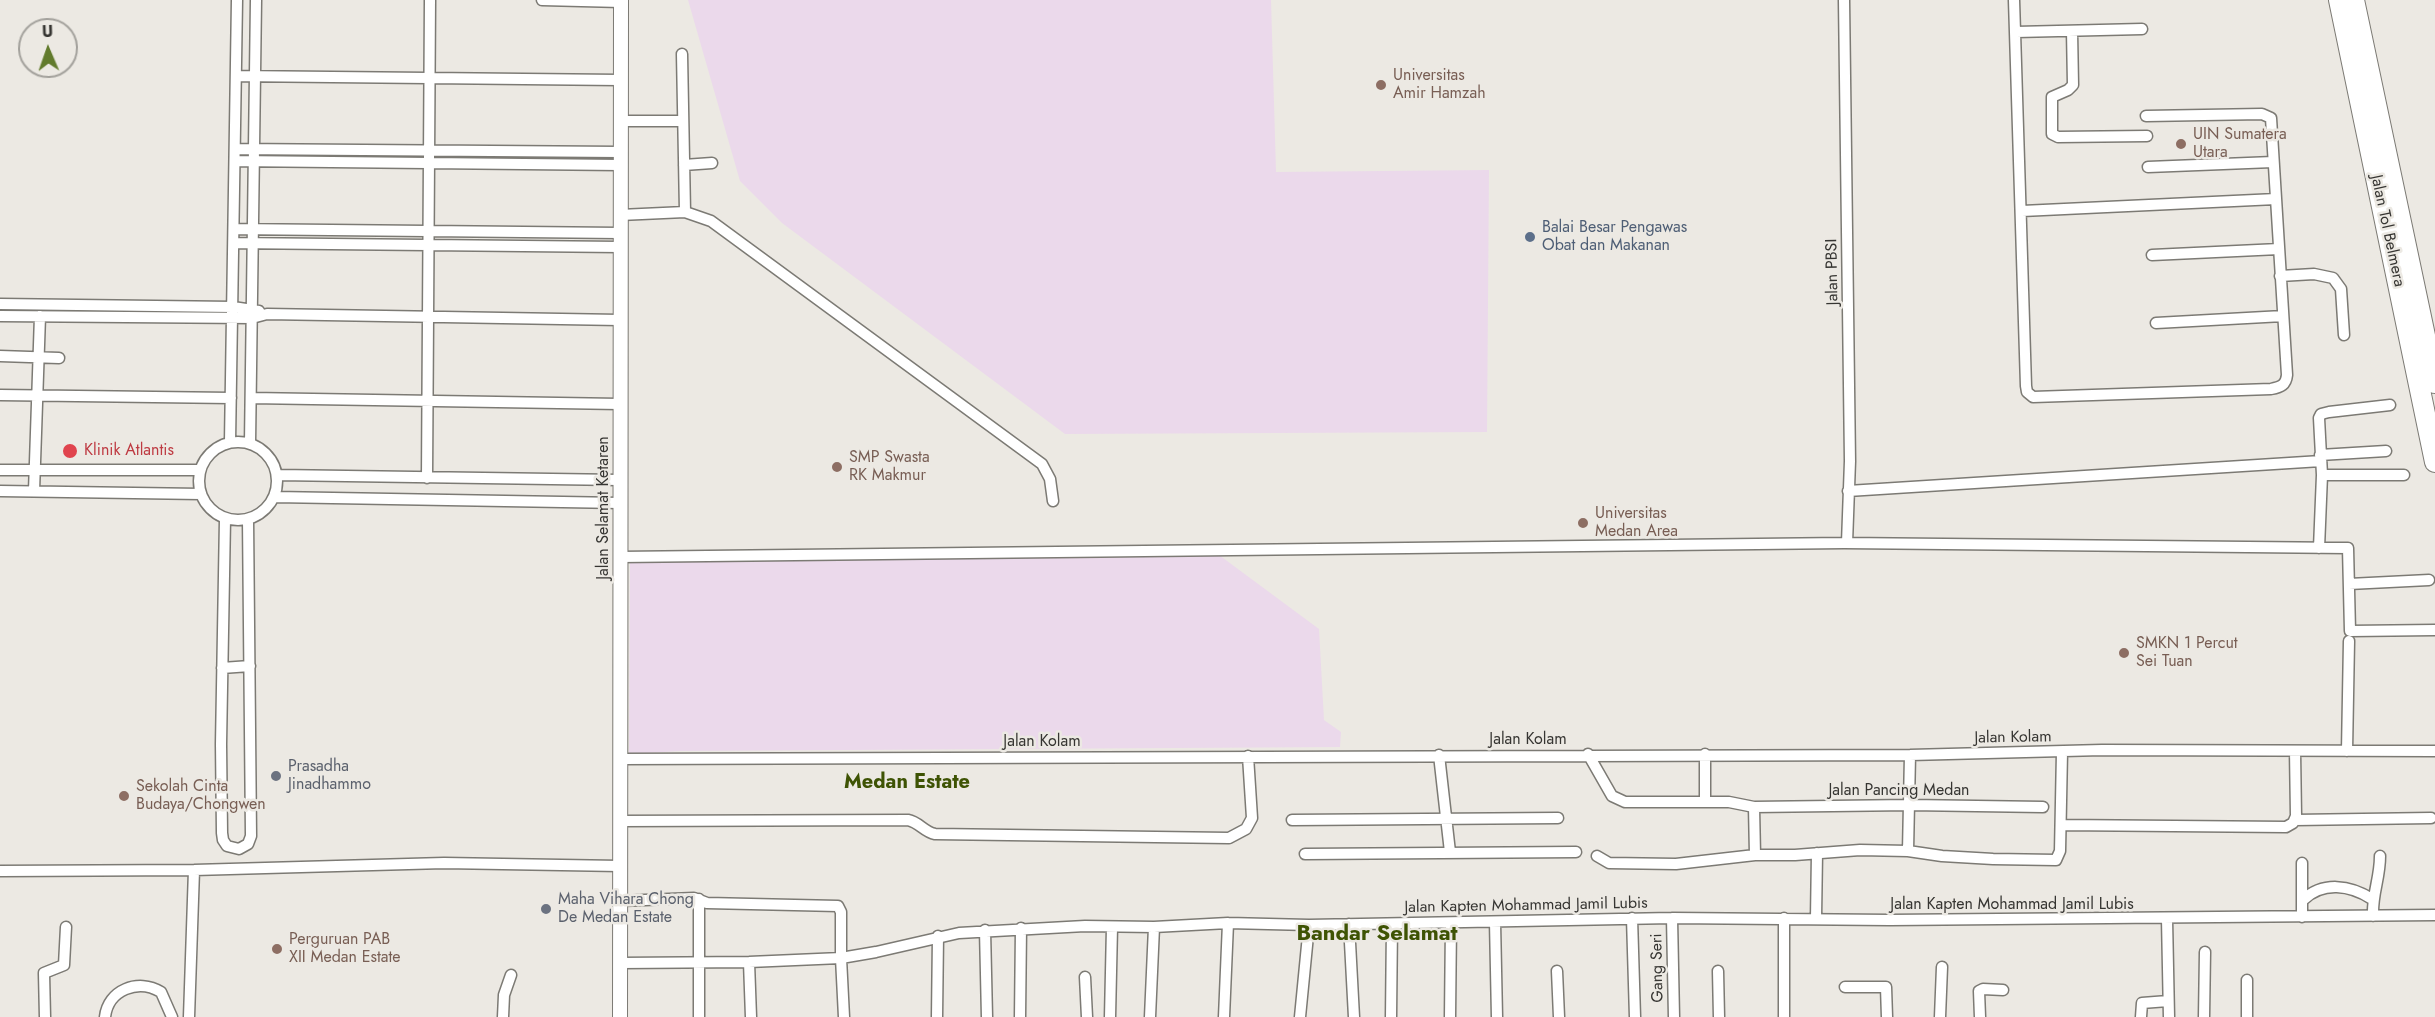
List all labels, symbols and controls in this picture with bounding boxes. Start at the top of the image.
north arrow [18,18,78,78]
text: U [41,20,53,43]
place label: Universitas Amir Hamzah [1393,66,1486,104]
marker: Universitas Amir Hamzah [1374,78,1388,92]
place label: UIN Sumatera Utara [2193,125,2287,163]
marker: UIN Sumatera Utara [2174,137,2188,151]
street label: Jalan Tol Belmera [2366,173,2408,289]
place label: Balai Besar Pengawas Obat dan Makanan [1542,218,1687,256]
marker: Balai Besar Pengawas Obat dan Makanan [1523,230,1537,244]
street label: Jalan PBSI [1823,239,1843,305]
street label: Jalan Selamat Ketaren [594,436,614,580]
place label: Klinik Atlantis [84,441,174,461]
marker: Klinik Atlantis [61,442,79,460]
place label: SMP Swasta RK Makmur [849,448,930,486]
marker: SMP Swasta RK Makmur [830,460,844,474]
place label: Universitas Medan Area [1595,504,1678,542]
marker: Universitas Medan Area [1576,516,1590,530]
place label: SMKN 1 Percut Sei Tuan [2136,634,2238,672]
marker: SMKN 1 Percut Sei Tuan [2117,646,2131,660]
street label: Jalan Kolam [1974,728,2052,748]
street label: Jalan Kolam [1489,730,1567,750]
street label: Jalan Kolam [1003,732,1081,752]
place label: Prasadha Jinadhammo [288,757,371,795]
marker: Prasadha Jinadhammo [269,769,283,783]
district label: Medan Estate [844,771,970,795]
place label: Sekolah Cinta Budaya/Chongwen [136,777,266,815]
street label: Jalan Pancing Medan [1828,781,1970,801]
marker: Sekolah Cinta Budaya/Chongwen [117,789,131,803]
place label: Maha Vihara Chong De Medan Estate [558,890,694,928]
street label: Jalan Kapten Mohammad Jamil Lubis [1404,894,1648,918]
street label: Jalan Kapten Mohammad Jamil Lubis [1890,895,2134,915]
marker: Maha Vihara Chong De Medan Estate [539,902,553,916]
district label: Bandar Selamat [1296,922,1458,948]
place label: Perguruan PAB XII Medan Estate [289,930,401,968]
street label: Gang Seri [1648,933,1668,1003]
marker: Perguruan PAB XII Medan Estate [270,942,284,956]

